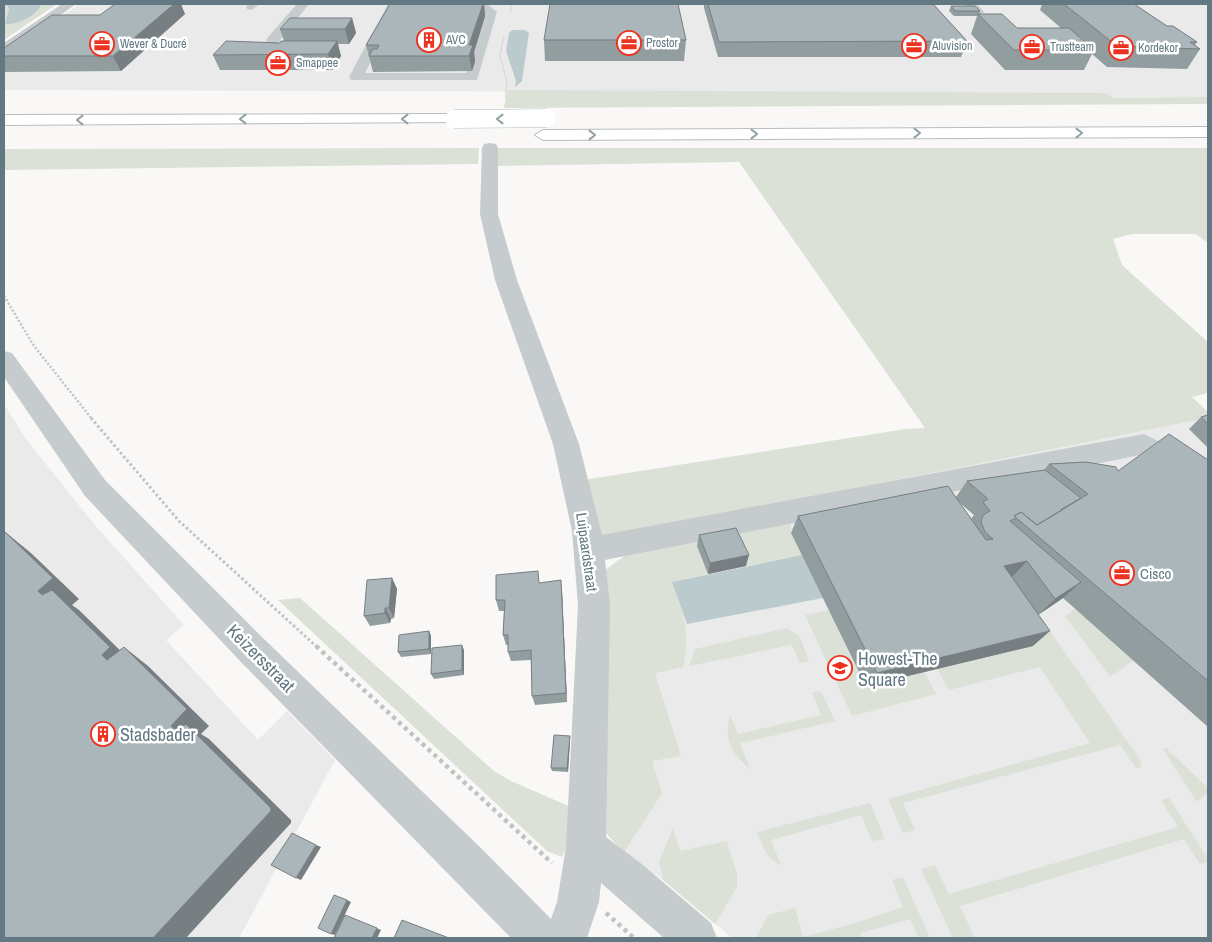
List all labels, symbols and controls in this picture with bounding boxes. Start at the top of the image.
building icon: AVC [416,27,442,53]
office icon: Prostor [616,30,642,56]
office icon: Wever & Ducré [89,31,115,57]
place label: AVC [445,32,466,48]
office icon: Aluvision [901,33,927,59]
office icon: Trustteam [1019,34,1045,60]
place label: Prostor [646,35,678,51]
office icon: Kordekor [1108,35,1134,61]
place label: Wever & Ducré [120,36,187,52]
place label: Aluvision [931,38,972,54]
place label: Trustteam [1050,39,1094,55]
place label: Kordekor [1138,40,1179,56]
office icon: Smappee [265,50,291,76]
place label: Smappee [296,55,338,71]
one-way arrow [238,114,246,124]
one-way arrow [401,114,408,124]
one-way arrow [496,114,504,124]
one-way arrow [76,115,84,125]
one-way arrow [913,128,921,139]
one-way arrow [1076,128,1084,138]
one-way arrow [751,129,759,139]
one-way arrow [588,130,596,140]
street label: Luipaardstraat [571,511,603,593]
office icon: Cisco [1109,560,1135,586]
place label: Cisco [1140,563,1172,584]
street label: Keizersstraat [221,618,301,698]
place label: Howest-The Square [858,646,938,692]
school or university icon: Howest-The Square [827,655,853,681]
building icon: Stadsbader [90,721,116,747]
place label: Stadsbader [120,722,196,747]

